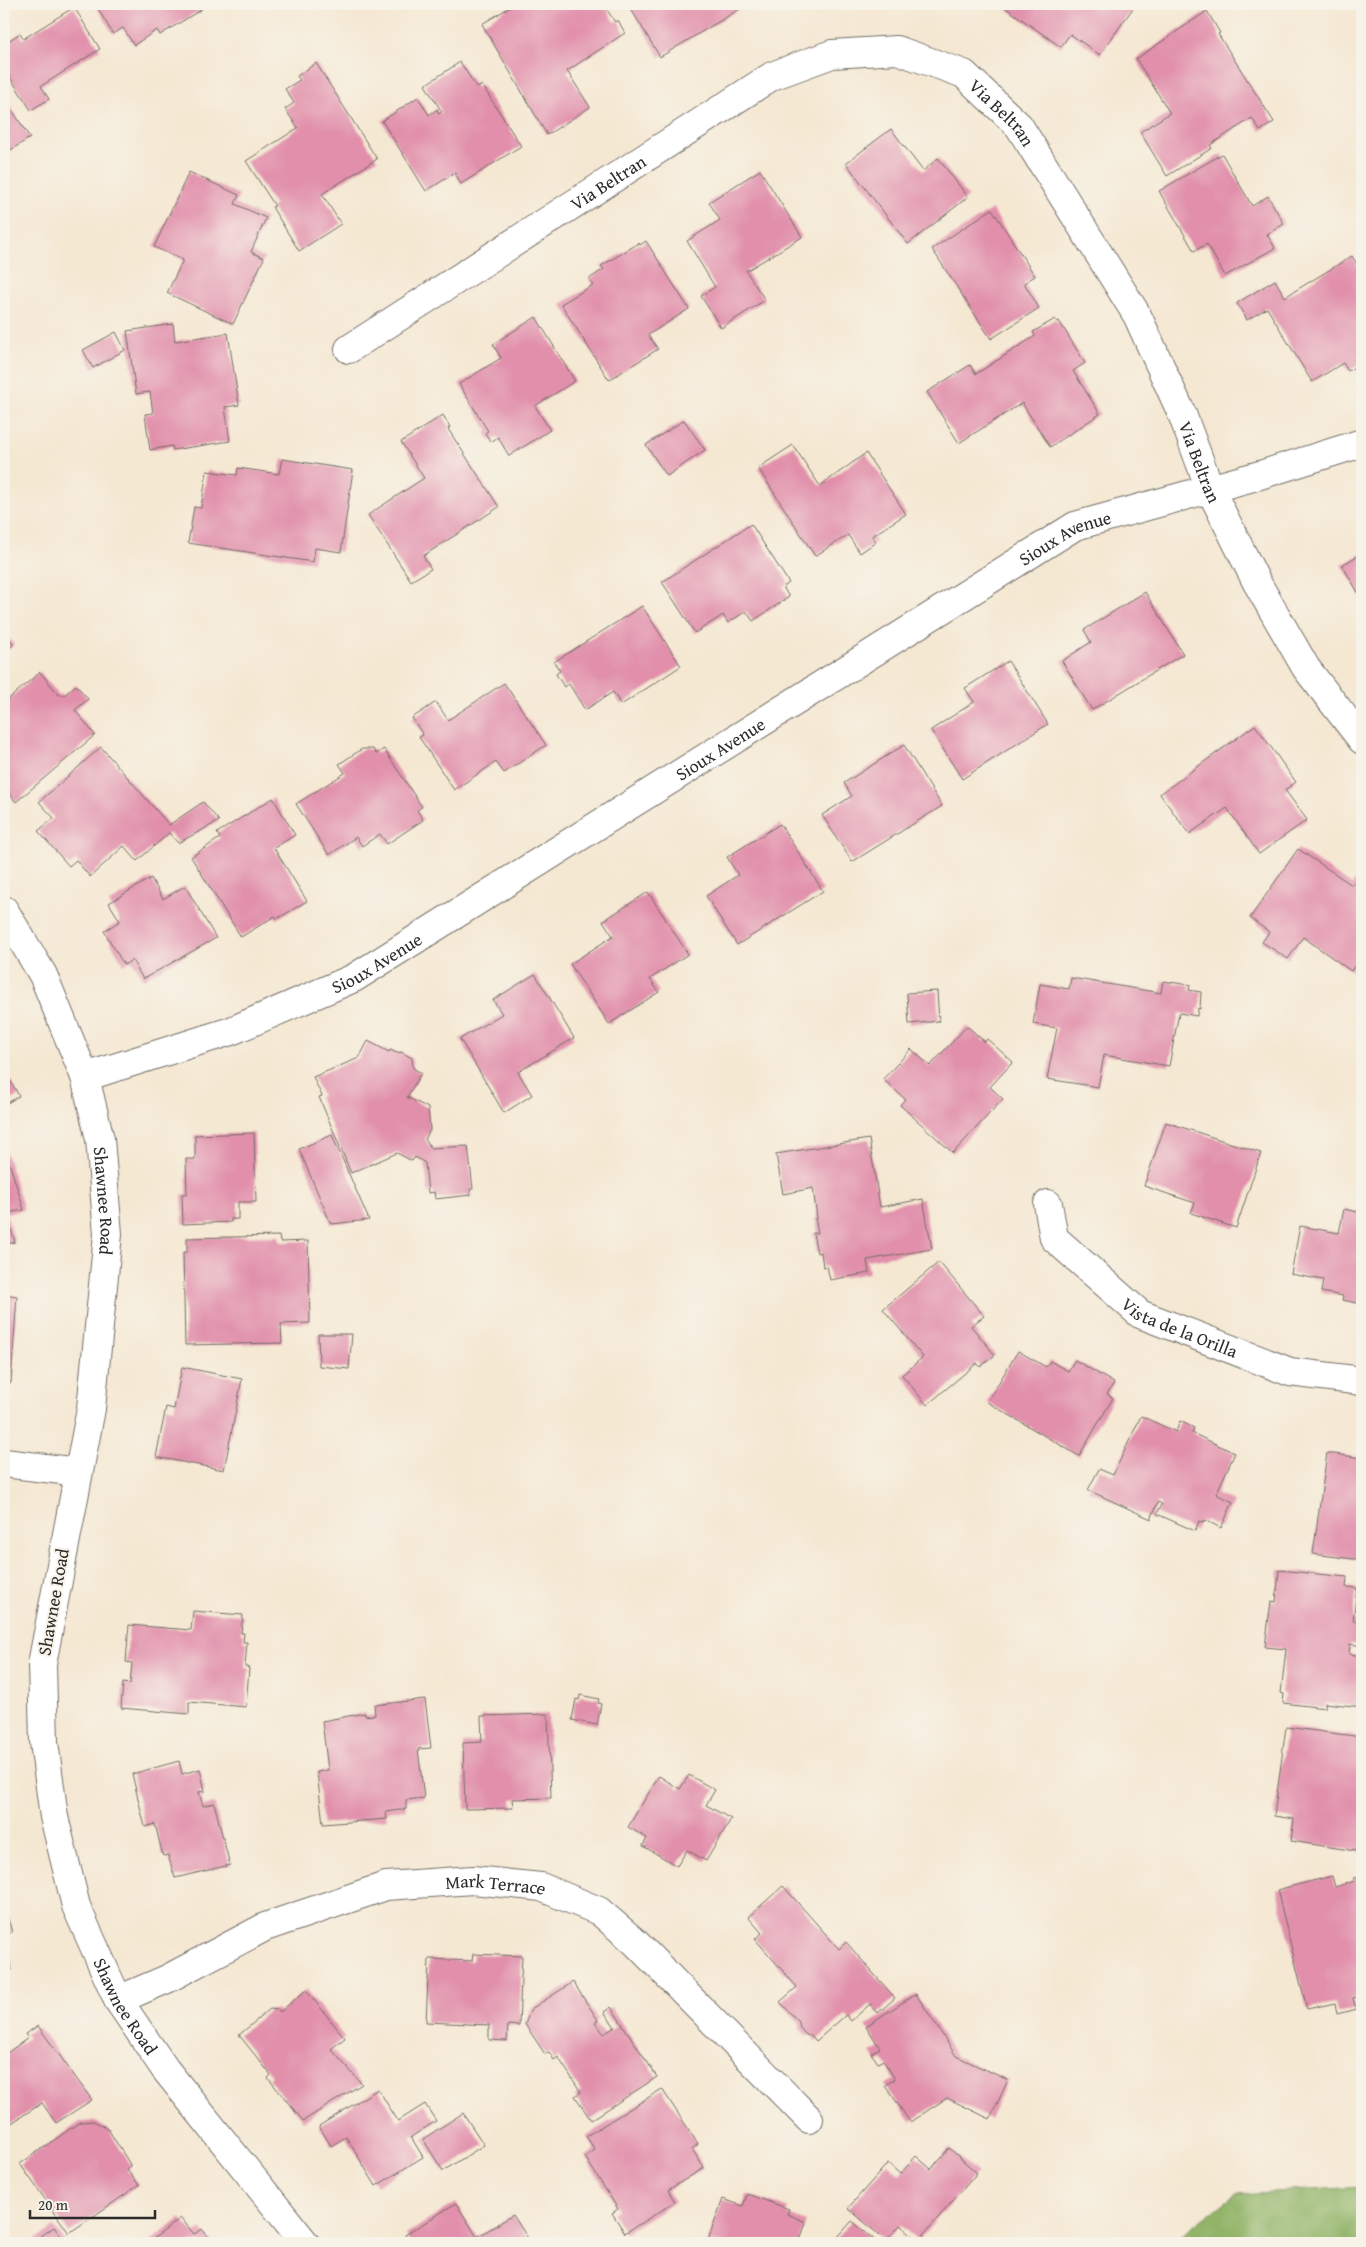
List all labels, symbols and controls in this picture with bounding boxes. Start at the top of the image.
street label: Via Beltran [963,72,1042,151]
street label: Via Beltran [565,148,651,216]
street label: Via Beltran [1172,417,1228,507]
street label: Sioux Avenue [1013,503,1114,572]
street label: Sioux Avenue [670,710,770,787]
street label: Sioux Avenue [327,925,427,1000]
street label: Shawnee Road [87,1146,122,1257]
street label: Vista de la Orilla [1116,1290,1242,1364]
street label: Shawnee Road [30,1546,76,1658]
street label: Mark Terrace [444,1866,551,1901]
street label: Shawnee Road [87,1953,165,2060]
scale bar [30,2187,155,2219]
text: 20 m [38,2194,69,2215]

